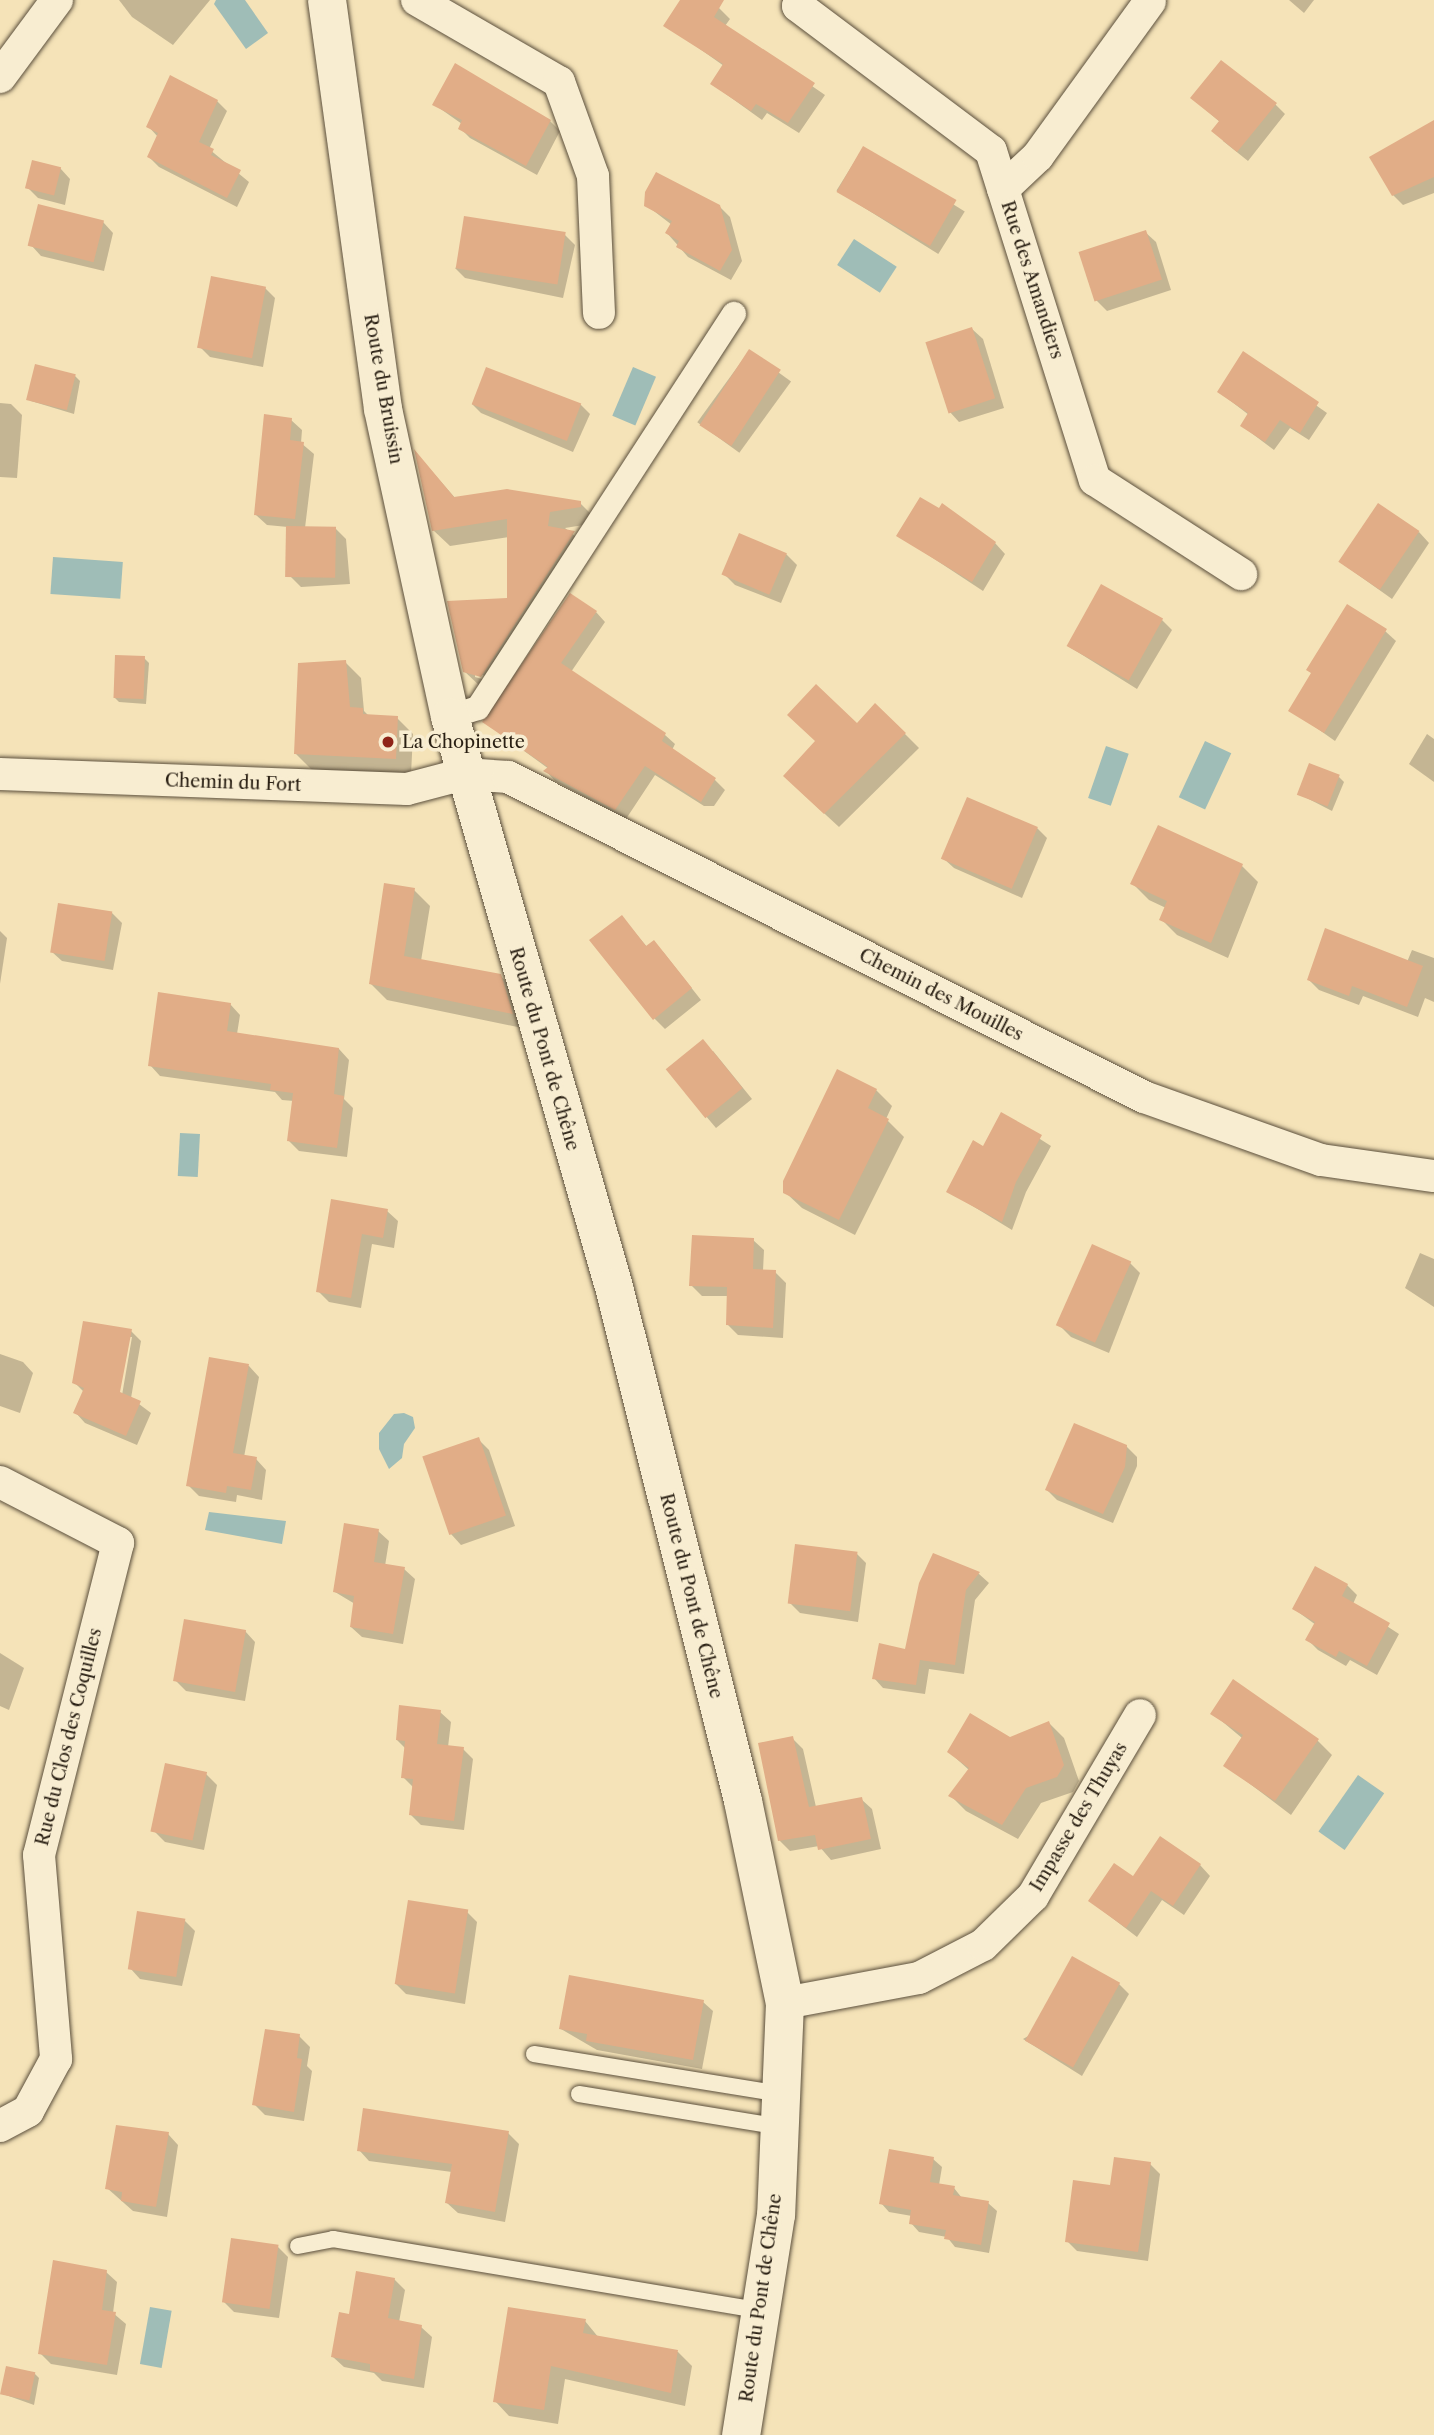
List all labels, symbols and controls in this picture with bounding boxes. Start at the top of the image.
street label: Rue des Amandiers [996,198,1068,362]
street label: Route du Bruissin [359,312,407,466]
place label: La Chopinette [402,731,525,753]
marker: La Chopinette [380,734,396,750]
street label: Chemin du Fort [165,770,301,796]
street label: Chemin des Mouilles [855,944,1027,1046]
street label: Route du Pont de Chêne [505,945,583,1153]
street label: Route du Pont de Chêne [655,1491,727,1701]
street label: Rue du Clos des Coquilles [31,1626,107,1848]
street label: Impasse des Thuyas [1026,1738,1132,1896]
street label: Route du Pont de Chêne [736,2192,786,2404]

